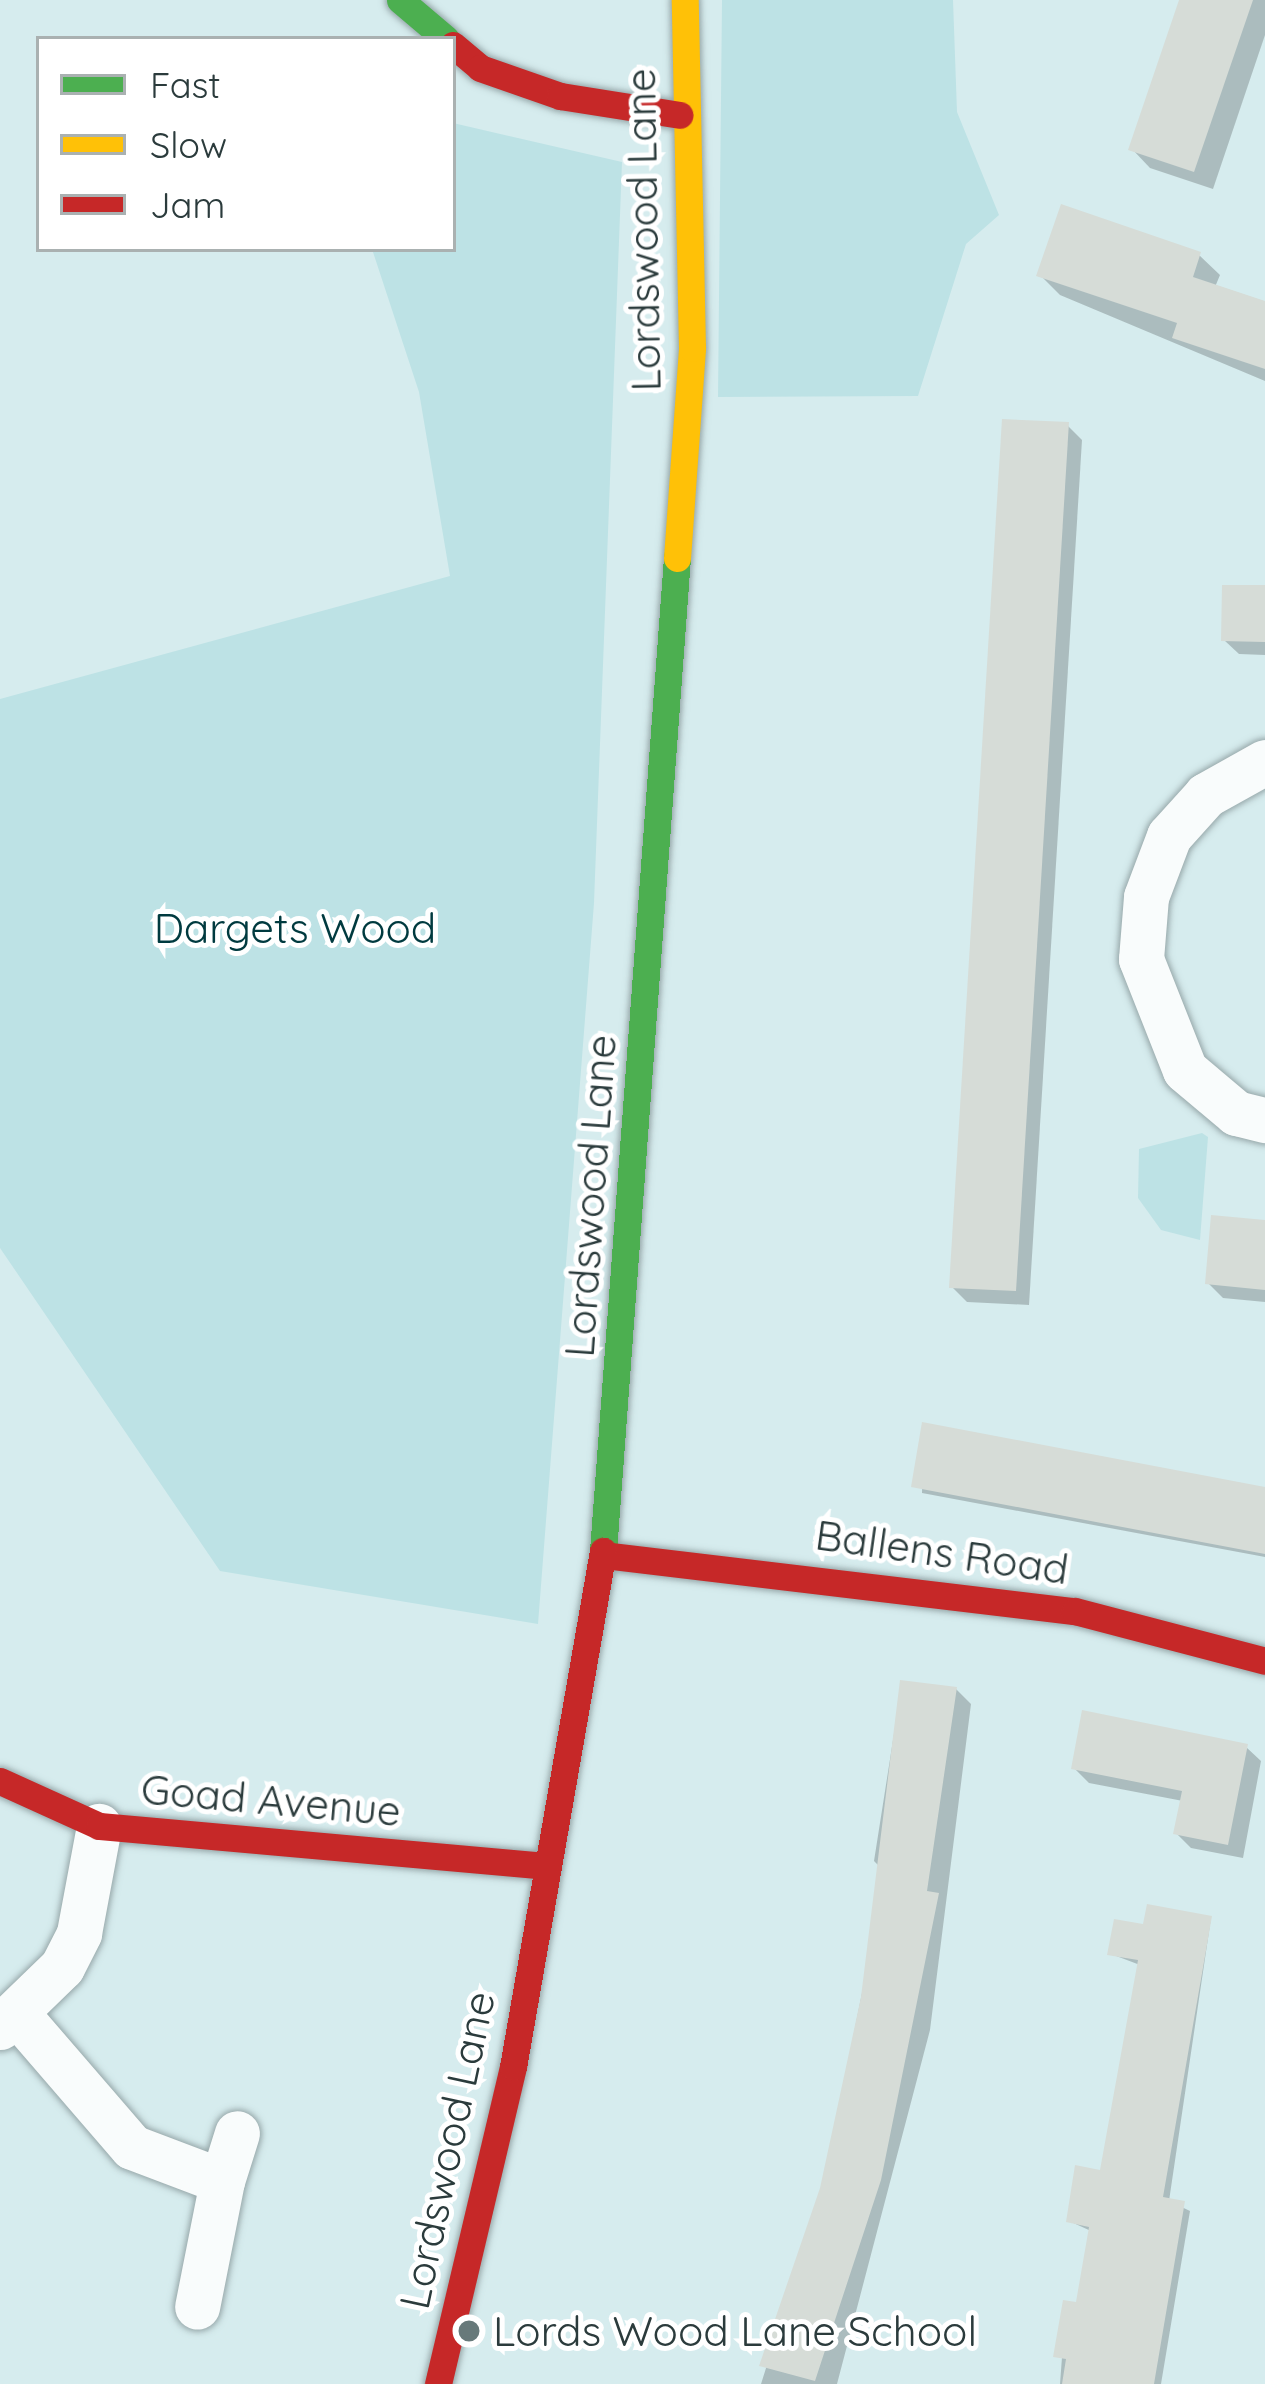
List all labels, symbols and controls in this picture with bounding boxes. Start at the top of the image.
legend [36,36,456,252]
text: Fast [150,62,221,107]
street label: Lordswood Lane [615,68,671,392]
text: Slow [150,122,227,167]
text: Jam [150,182,225,227]
park label: Dargets Wood [154,903,436,953]
street label: Lordswood Lane [554,1033,626,1359]
street label: Ballens Road [812,1509,1072,1595]
street label: Goad Avenue [139,1764,403,1836]
street label: Lordswood Lane [389,1987,505,2313]
place label: Lords Wood Lane School [493,2306,977,2356]
marker: Lords Wood Lane School [456,2318,482,2344]

